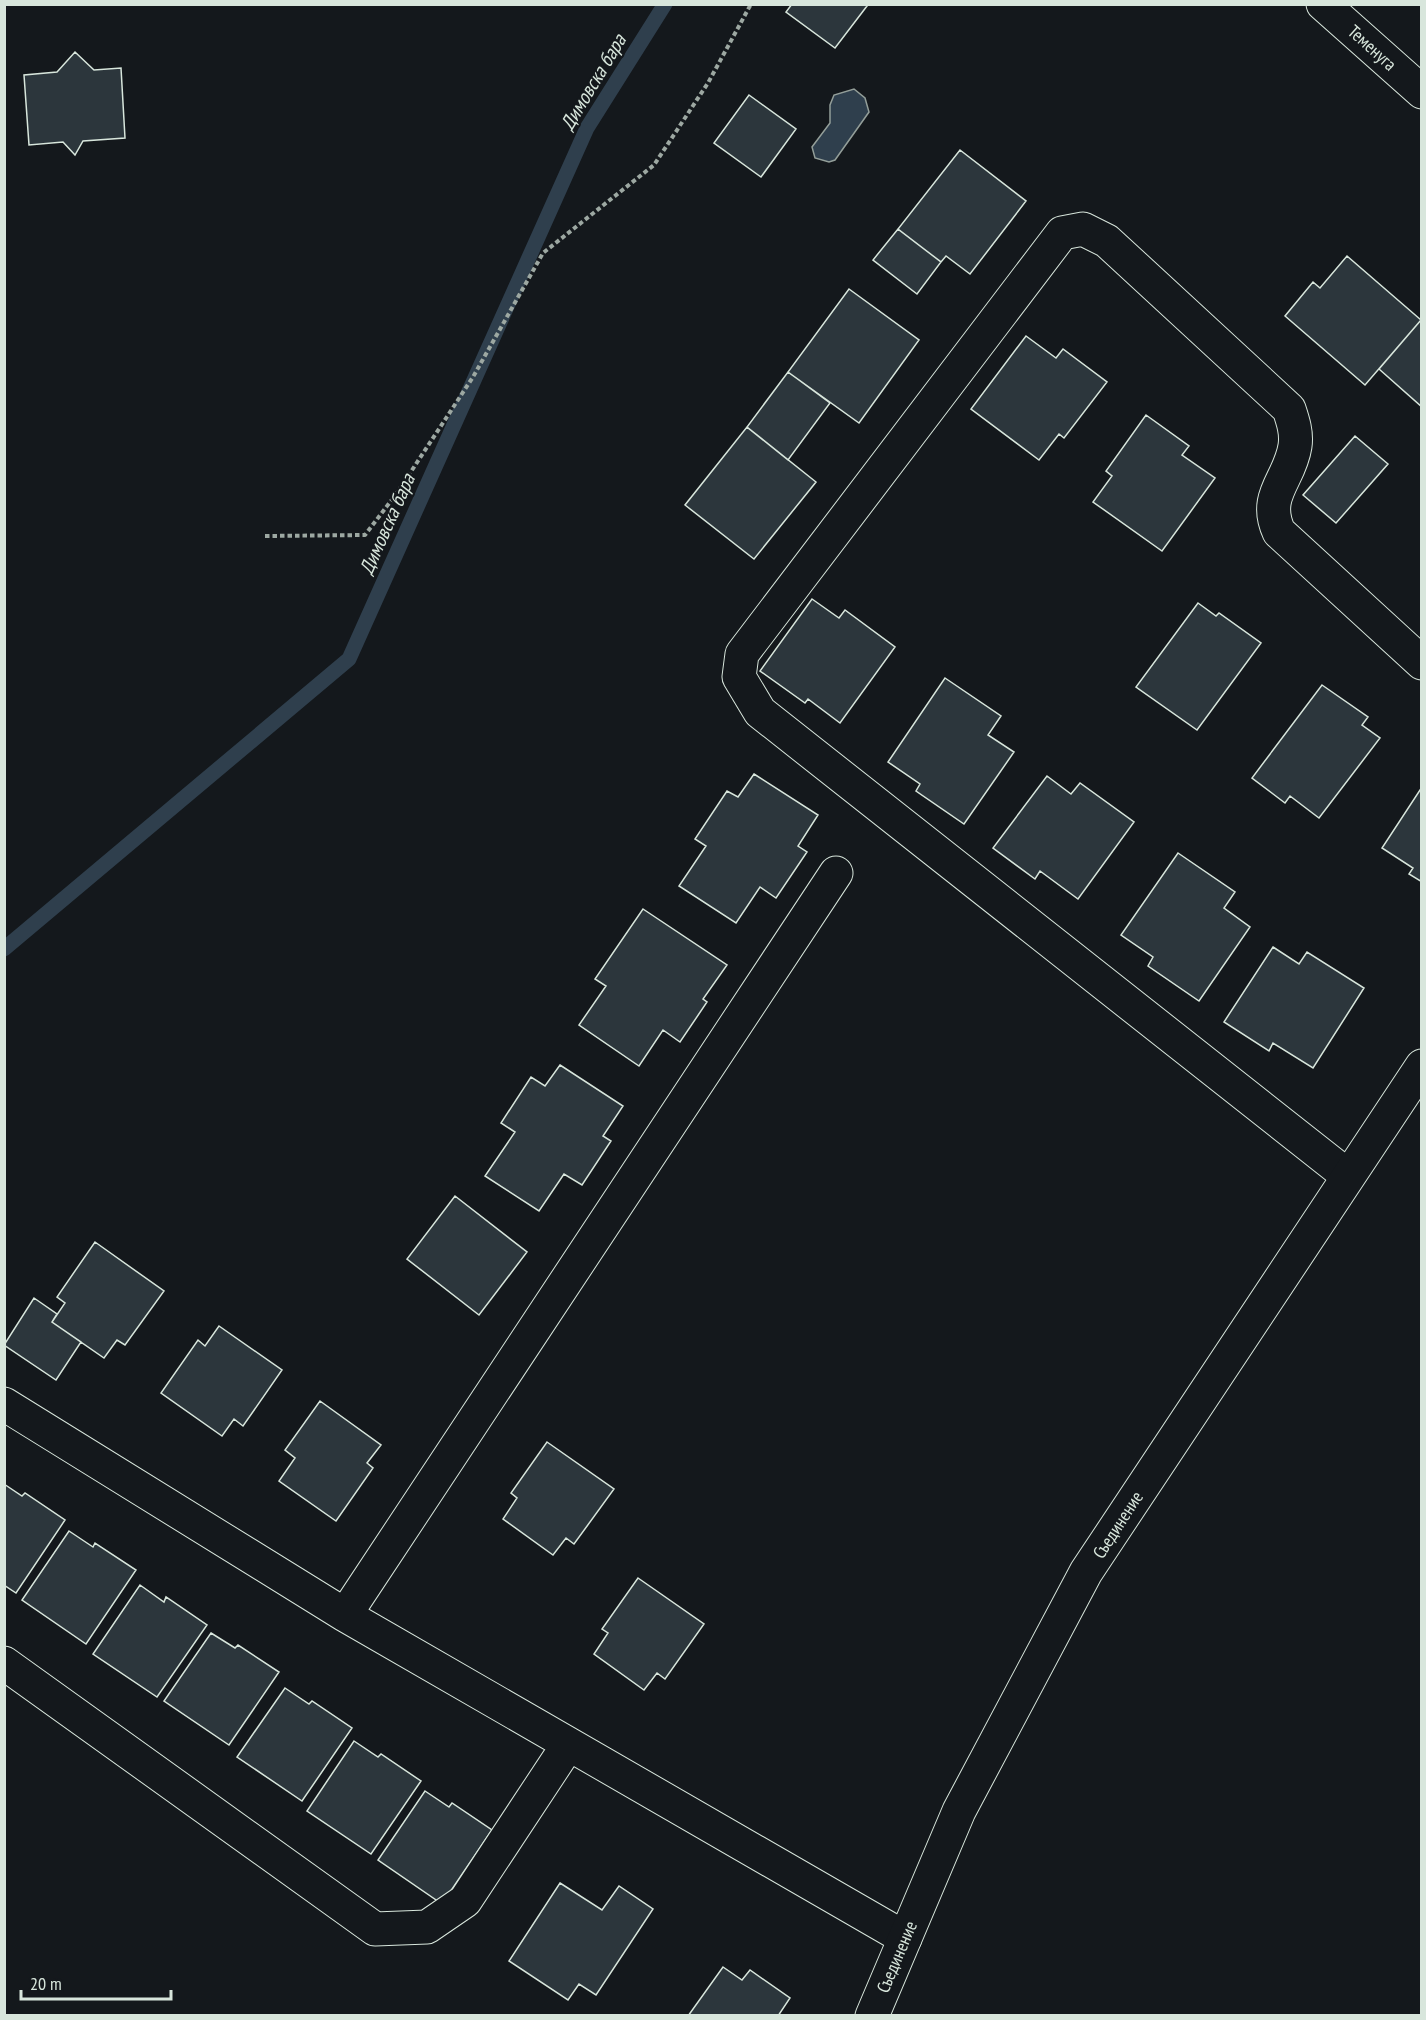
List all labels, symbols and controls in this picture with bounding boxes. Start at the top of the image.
street label: Теменуга [1343,20,1401,75]
water label: Димовска бара [554,29,632,135]
water label: Димовска бара [353,469,421,579]
street label: Съединение [1087,1487,1148,1563]
street label: Съединение [871,1917,922,1996]
scale bar [21,1963,171,2001]
text: 20 m [30,1972,62,1995]

